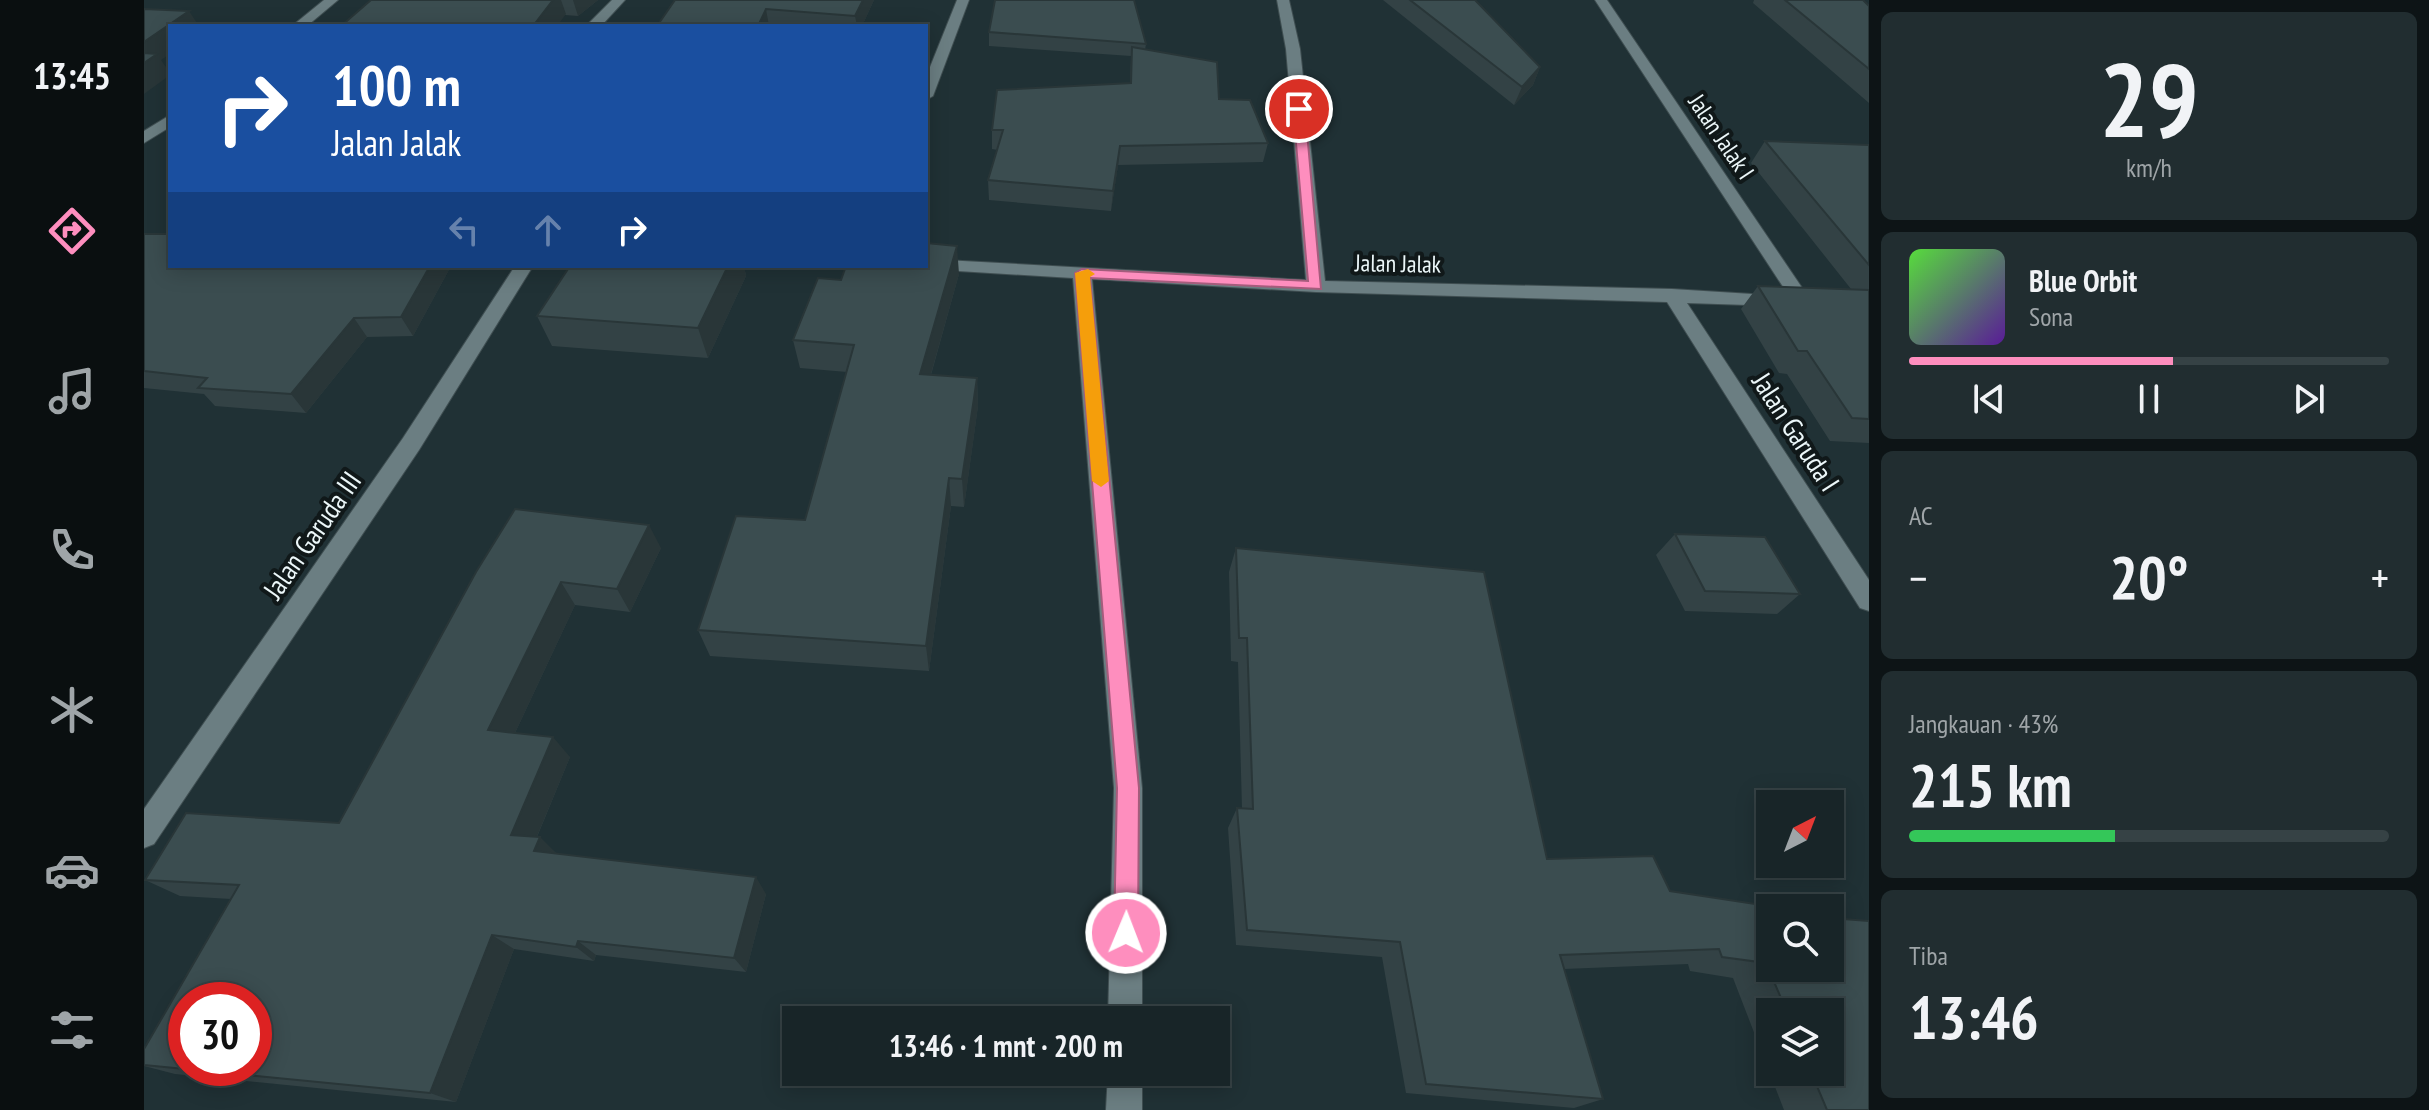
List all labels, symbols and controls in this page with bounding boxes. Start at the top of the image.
text: 29 [2099,31,2199,166]
text: 100 m [332,49,461,121]
text: 13:45 [33,52,111,99]
icon: right [200,56,304,160]
pin [1265,75,1333,143]
icon: arrive [1277,87,1321,131]
street label: Jalan Jalak I [1681,87,1761,185]
text: Jalan Jalak [332,119,461,166]
text: km/h [2126,151,2172,184]
icon: directions [44,203,100,259]
icon: left [442,208,486,252]
icon: ahead [526,208,570,252]
icon: right [610,208,654,252]
street label: Jalan Jalak [1354,247,1442,280]
text: Blue Orbit [2029,261,2137,300]
text: Sona [2029,300,2073,333]
icon: music [44,363,100,419]
street label: Jalan Garuda I [1744,364,1849,498]
icon: previous [1967,377,2011,421]
icon: pause [2127,377,2171,421]
icon: next [2287,377,2331,421]
street label: Jalan Garuda III [254,464,369,607]
text: AC [1909,499,1933,532]
icon: phone [44,522,100,578]
text: 20° [2109,538,2189,616]
text: − [1909,549,1927,606]
text: + [2371,549,2389,606]
icon: climate [44,682,100,738]
text: Jangkauan · 43% [1909,707,2058,740]
text: 215 km [1909,746,2072,824]
north arrow [1756,790,1844,878]
map controls [1756,790,1844,1086]
icon: car [44,842,100,898]
position arrow [1084,891,1168,975]
button: search [1756,894,1844,982]
text: Tiba [1909,939,1948,972]
text: 13:46 [1909,978,2039,1056]
speed limit sign: 30 [168,982,272,1086]
button: layers [1756,998,1844,1086]
icon: filters [44,1002,100,1058]
text: 13:46 · 1 mnt · 200 m [889,1026,1123,1065]

